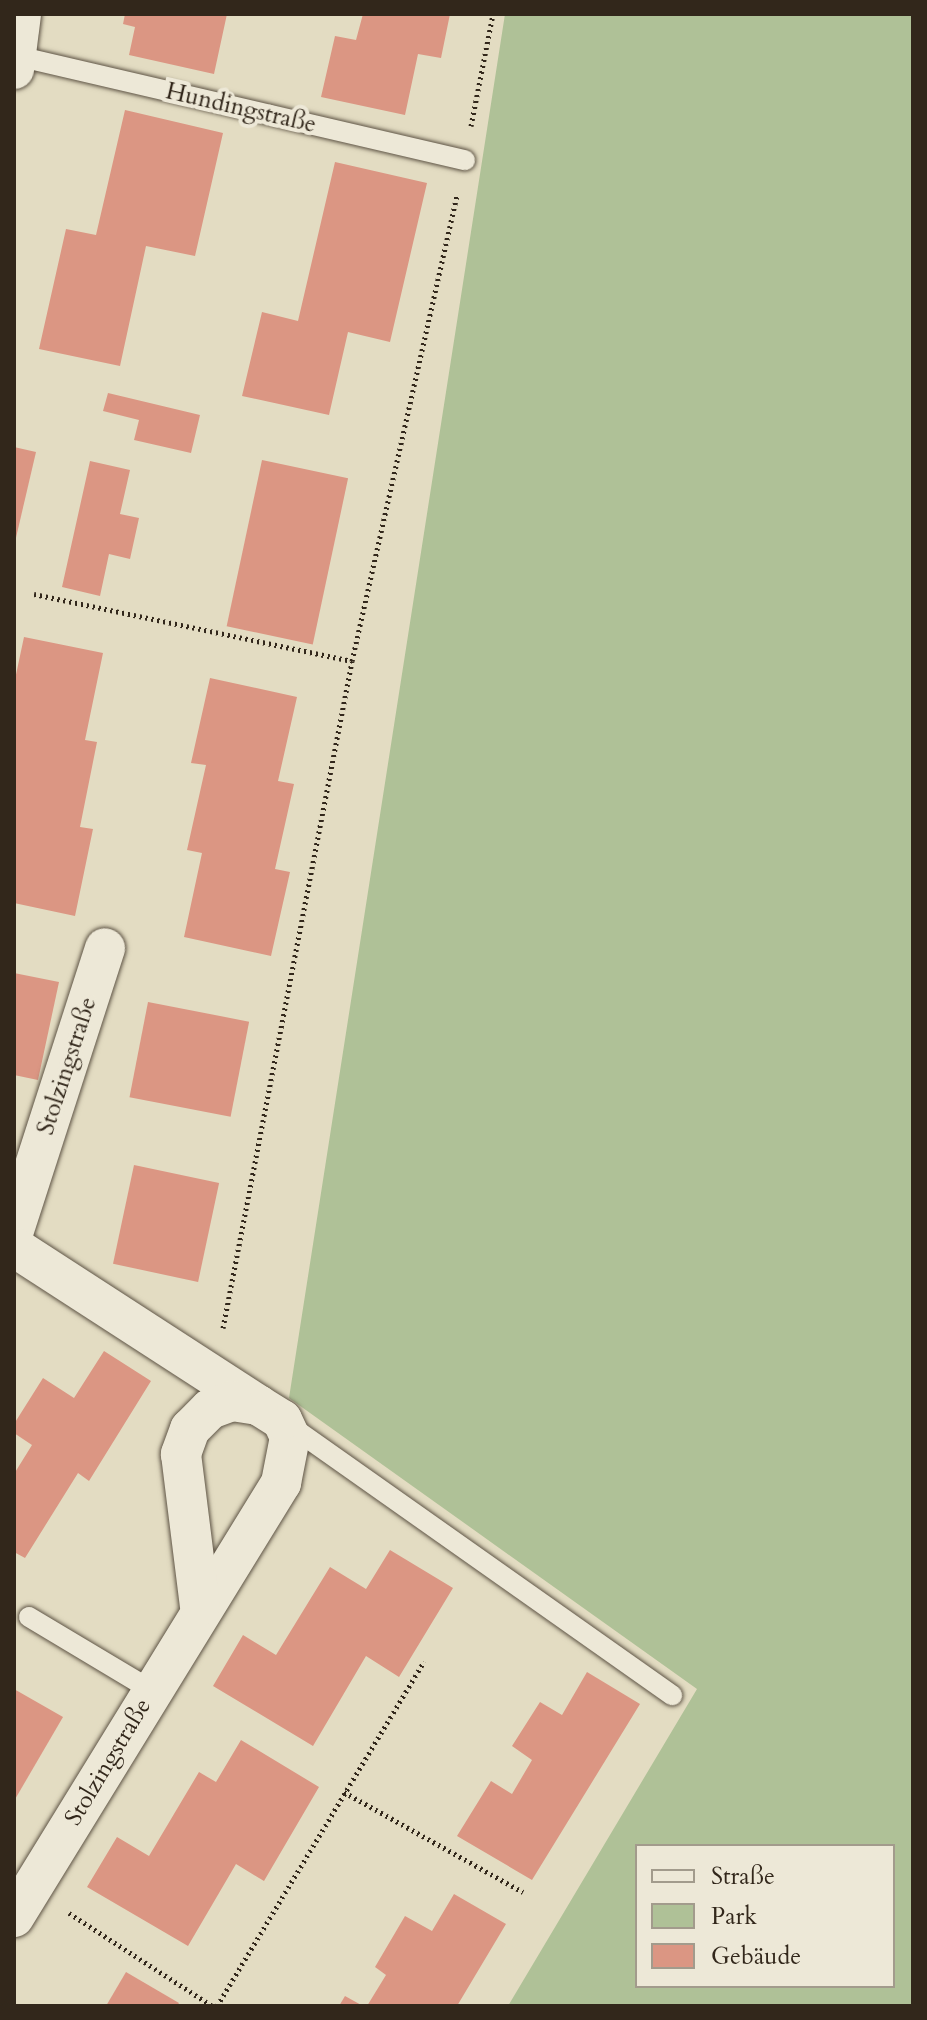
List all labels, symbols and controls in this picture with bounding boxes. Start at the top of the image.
street label: Hundingstraße [163,77,319,139]
street label: Stolzingstraße [31,993,103,1139]
street label: Stolzingstraße [59,1693,157,1831]
legend [635,1844,895,1988]
text: Straße [711,1860,775,1893]
text: Park [711,1900,757,1933]
text: Gebäude [711,1940,801,1973]

